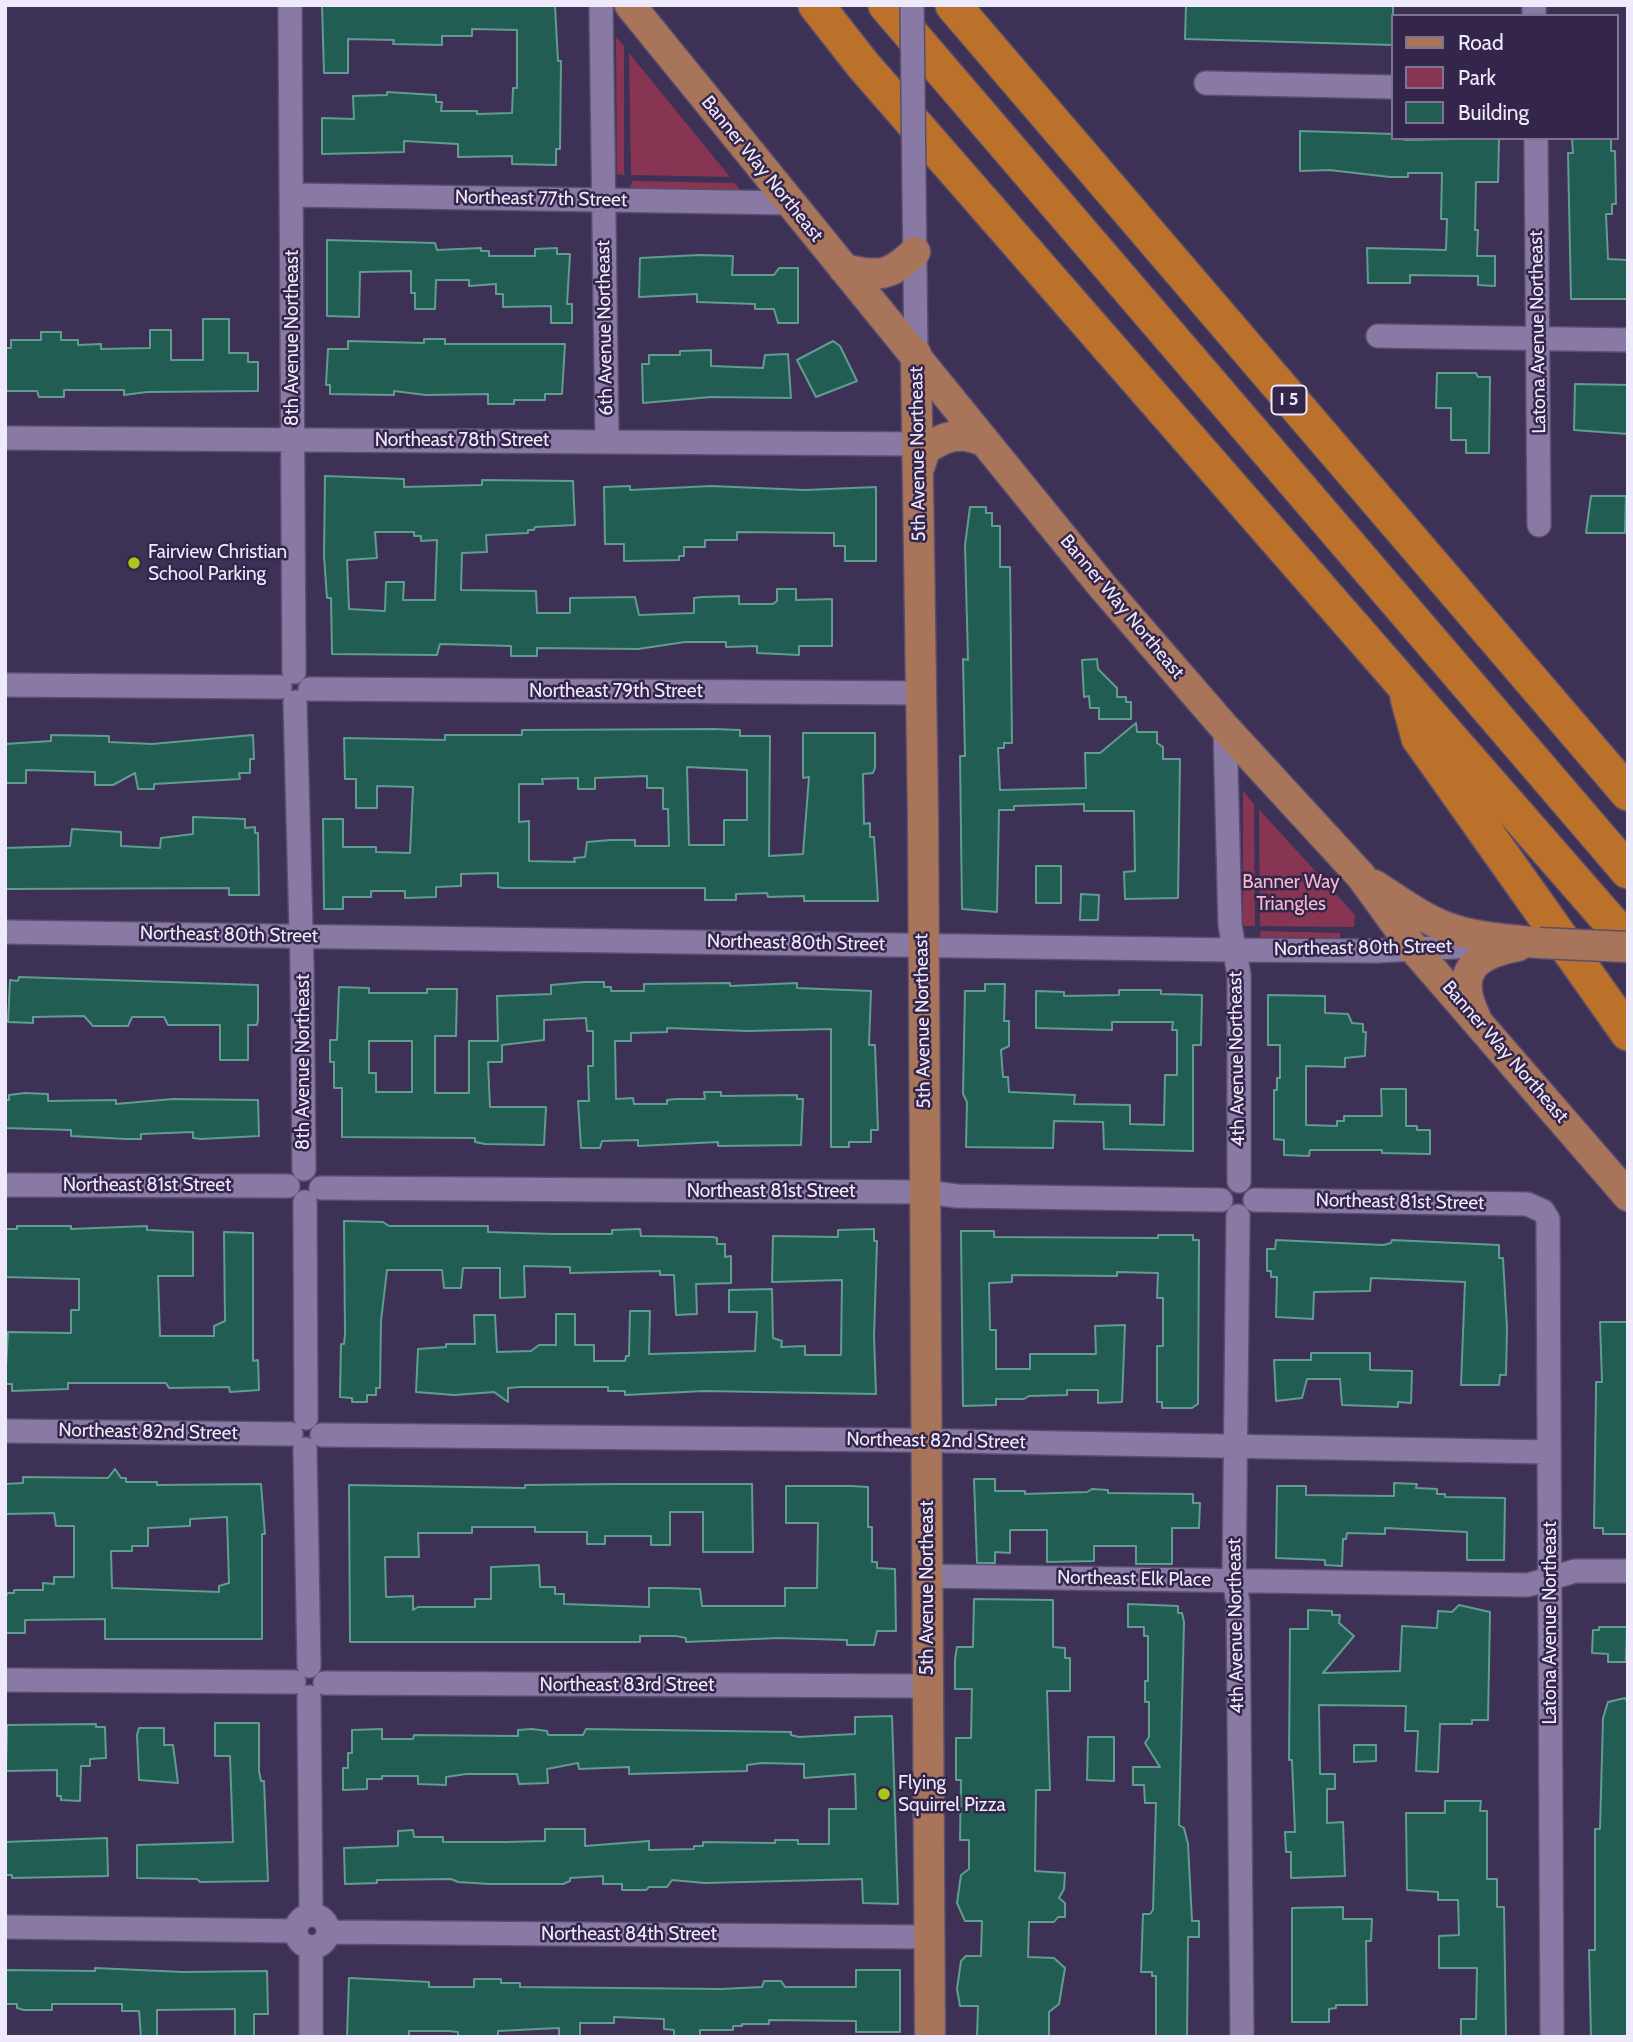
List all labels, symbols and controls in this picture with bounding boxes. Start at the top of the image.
legend [1392,14,1619,140]
text: Road [1458,30,1504,55]
text: Park [1458,65,1496,90]
street label: Banner Way Northeast [696,92,828,246]
text: Building [1458,100,1529,125]
street label: Northeast 77th Street [455,186,627,212]
street label: Latona Avenue Northeast [1525,230,1551,434]
street label: 6th Avenue Northeast [592,240,618,416]
street label: 8th Avenue Northeast [281,250,303,426]
street label: 5th Avenue Northeast [905,366,931,542]
road number: I 5 [1272,386,1306,414]
street label: Northeast 78th Street [375,429,549,451]
street label: Banner Way Northeast [1055,530,1189,684]
place label: Fairview Christian School Parking [148,541,287,585]
marker: Fairview Christian School Parking [126,555,142,571]
street label: Northeast 79th Street [529,680,703,702]
park label: Banner Way Triangles [1242,871,1340,915]
street label: Northeast 80th Street [140,922,318,948]
street label: Northeast 80th Street [707,930,885,956]
street label: 5th Avenue Northeast [910,933,936,1109]
street label: Northeast 80th Street [1274,935,1452,961]
street label: 4th Avenue Northeast [1224,971,1250,1147]
street label: 8th Avenue Northeast [292,974,314,1150]
street label: Banner Way Northeast [1437,976,1573,1128]
street label: Northeast 81st Street [63,1174,231,1196]
street label: Northeast 81st Street [687,1180,855,1202]
street label: Northeast 81st Street [1315,1189,1485,1215]
street label: Northeast 82nd Street [58,1419,238,1445]
street label: Northeast 82nd Street [846,1428,1026,1454]
street label: 5th Avenue Northeast [916,1500,938,1676]
street label: Latona Avenue Northeast [1539,1521,1561,1725]
street label: 4th Avenue Northeast [1223,1538,1249,1714]
street label: Northeast Elk Place [1057,1566,1211,1592]
street label: Northeast 83rd Street [540,1674,714,1696]
place label: Flying Squirrel Pizza [898,1772,1006,1816]
marker: Flying Squirrel Pizza [876,1786,892,1802]
street label: Northeast 84th Street [541,1923,717,1945]

